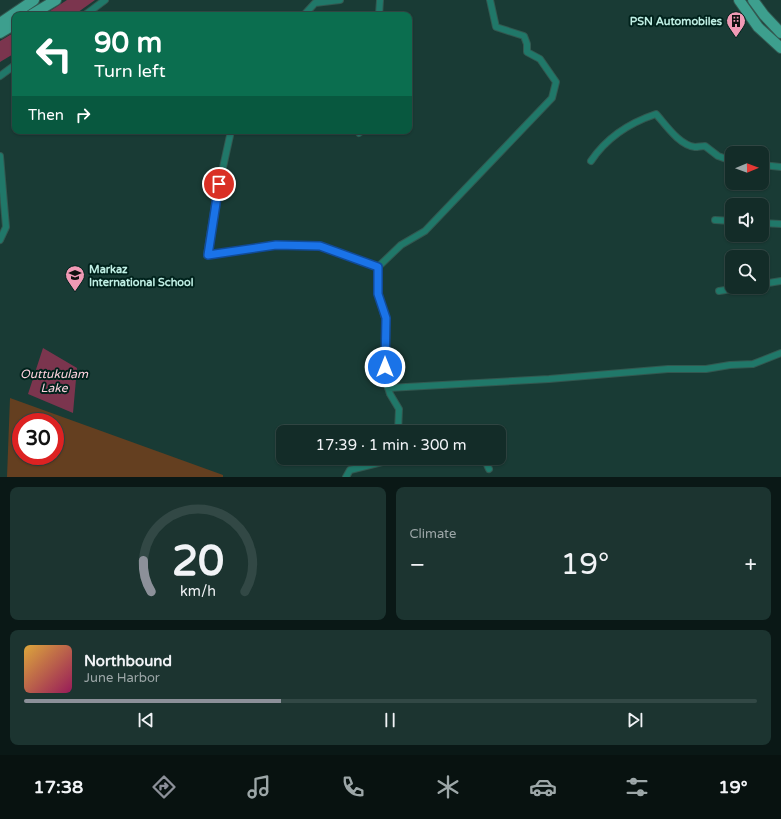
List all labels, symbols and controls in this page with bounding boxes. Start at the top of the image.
building icon: PSN Automobiles [725,10,747,38]
place label: PSN Automobiles [630,15,723,28]
text: 90 m [94,26,162,60]
icon: left [28,28,80,80]
text: Turn left [94,60,166,82]
icon: right [72,104,94,126]
text: Then [28,106,64,124]
north arrow [725,146,769,190]
map controls [725,146,769,294]
pin [202,167,236,201]
icon: arrive [208,173,230,195]
button: sound [725,198,769,242]
button: search [725,250,769,294]
place label: Markaz International School [89,263,194,289]
school or university icon: Markaz International School [64,264,86,292]
position arrow [364,346,406,388]
water label: Outtukulam Lake [20,367,89,395]
speed limit sign: 30 [12,413,64,465]
text: 17:39 · 1 min · 300 m [316,436,466,454]
text: Climate [410,526,456,542]
text: 20 [172,536,224,586]
text: 19° [560,546,609,583]
text: − [410,552,425,578]
text: + [745,552,757,578]
text: km/h [180,582,216,599]
text: Northbound [84,652,172,670]
text: June Harbor [84,670,160,686]
icon: previous [135,709,157,731]
icon: pause [379,709,401,731]
icon: next [624,709,646,731]
icon: directions [150,773,178,801]
icon: music [245,773,273,801]
icon: phone [339,773,367,801]
icon: climate [434,773,462,801]
icon: car [529,773,557,801]
icon: filters [623,773,651,801]
text: 17:38 [33,776,83,798]
text: 19° [718,776,748,798]

